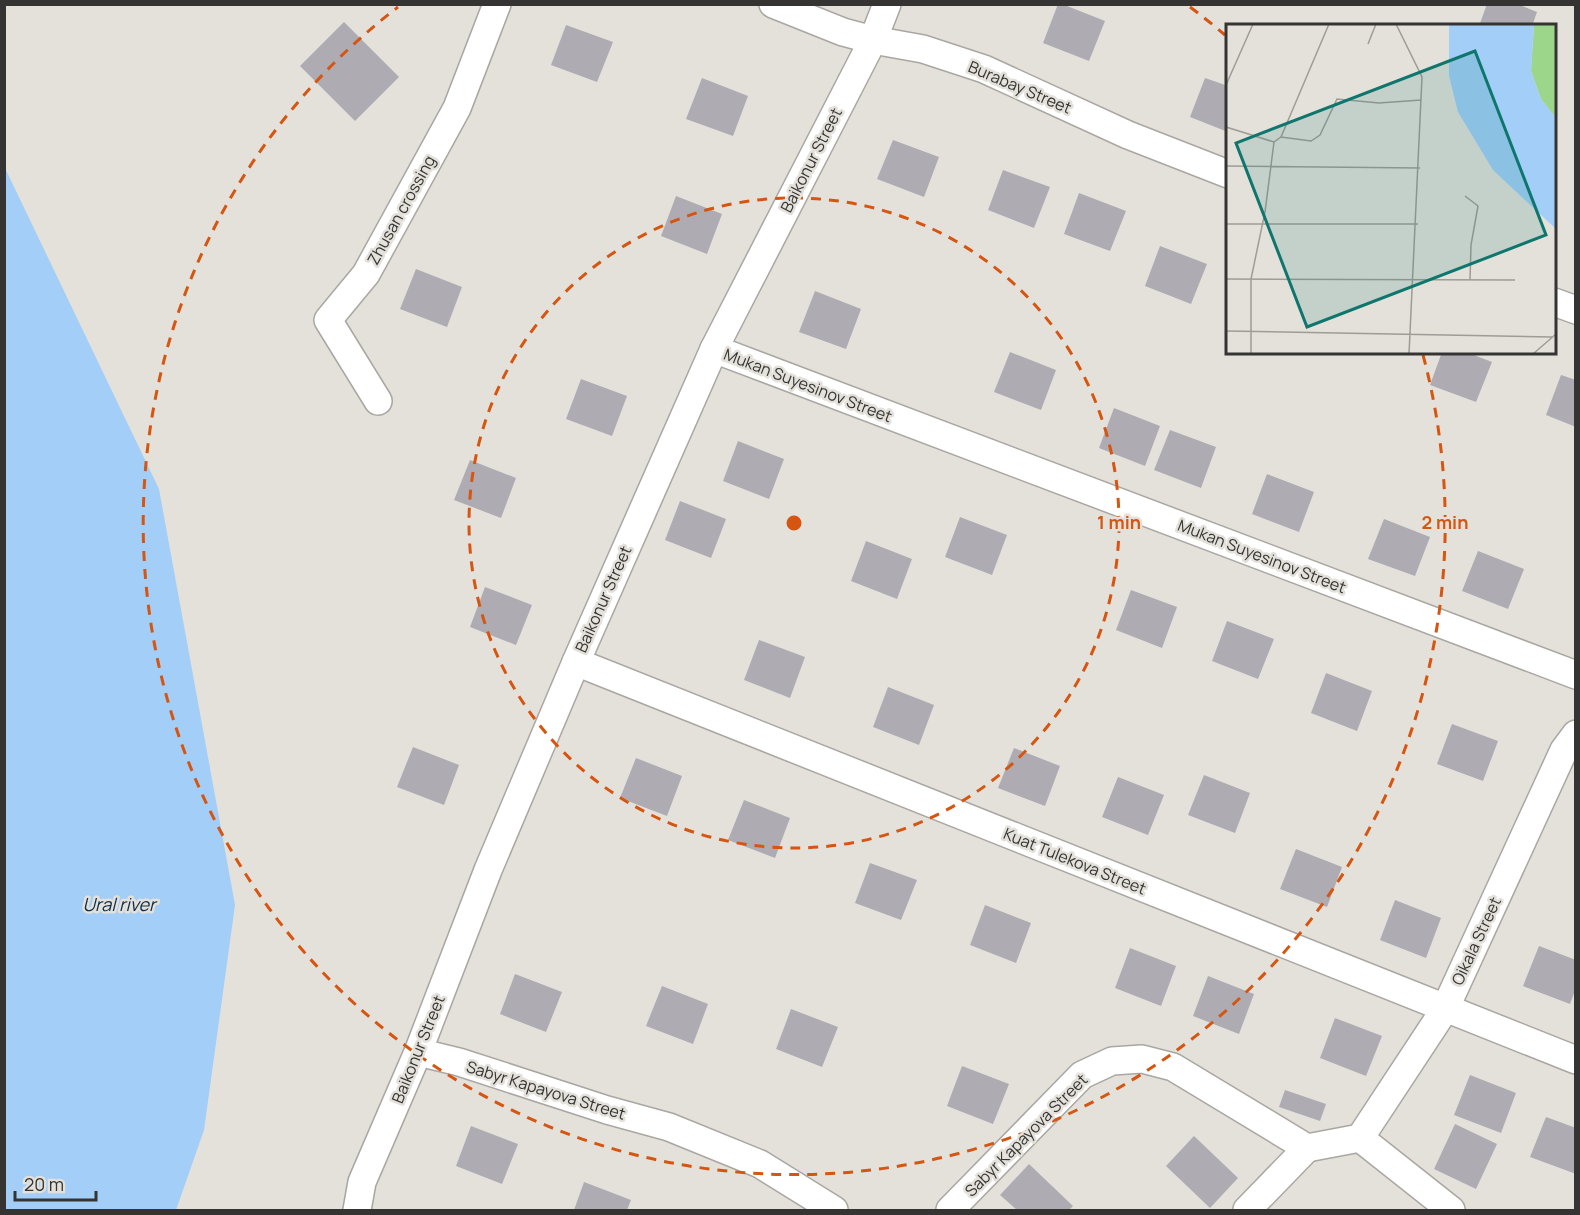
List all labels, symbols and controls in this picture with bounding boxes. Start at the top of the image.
inset map [1226,24,1556,354]
street label: Burabay Street [965,55,1075,119]
street label: Baikonur Street [775,104,847,216]
street label: Zhusan crossing [362,151,440,269]
street label: Mukan Suyesinov Street [721,343,895,427]
text: 1 min [1097,510,1141,534]
text: 2 min [1422,510,1468,534]
centre of rings [784,513,804,533]
street label: Mukan Suyesinov Street [1175,514,1349,598]
street label: Baikonur Street [570,542,636,656]
street label: Kuat Tulekova Street [1000,822,1150,900]
water label: Ural river [82,892,158,916]
street label: Oikala Street [1446,893,1506,989]
street label: Baikonur Street [386,992,450,1106]
street label: Sabyr Kapayova Street [464,1055,628,1125]
street label: Sabyr Kapayova Street [960,1069,1092,1201]
scale bar [15,1164,96,1202]
text: 20 m [24,1172,64,1196]

